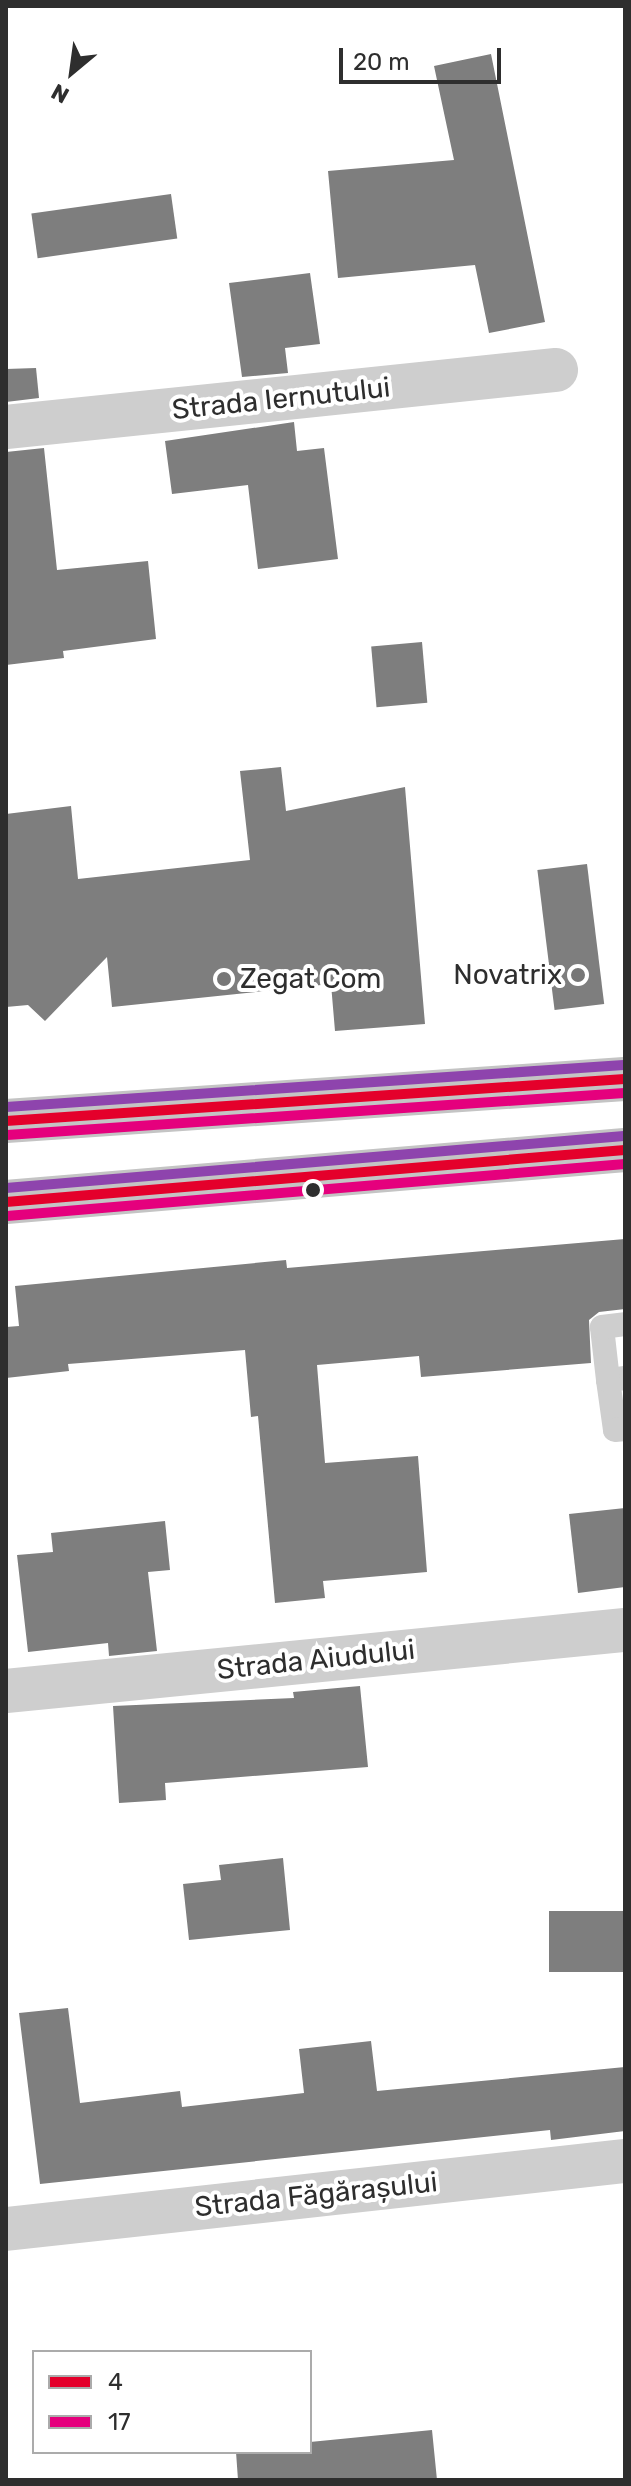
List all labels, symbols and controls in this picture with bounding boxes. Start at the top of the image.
north arrow [32,32,112,112]
scale bar [343,32,505,82]
text: 20 m [353,48,410,76]
text: N [47,78,74,109]
street label: Strada Iernutului [170,371,392,427]
place label: Novatrix [453,958,562,992]
place label: Zegat Com [240,962,382,996]
marker: Novatrix [569,966,587,984]
marker: Zegat Com [215,970,233,988]
unlabelled marker [305,1182,321,1198]
street label: Strada Aiudului [215,1633,417,1687]
street label: Strada Făgărașului [193,2166,439,2224]
legend [32,2350,312,2454]
text: 4 [108,2368,123,2396]
text: 17 [108,2408,131,2436]

